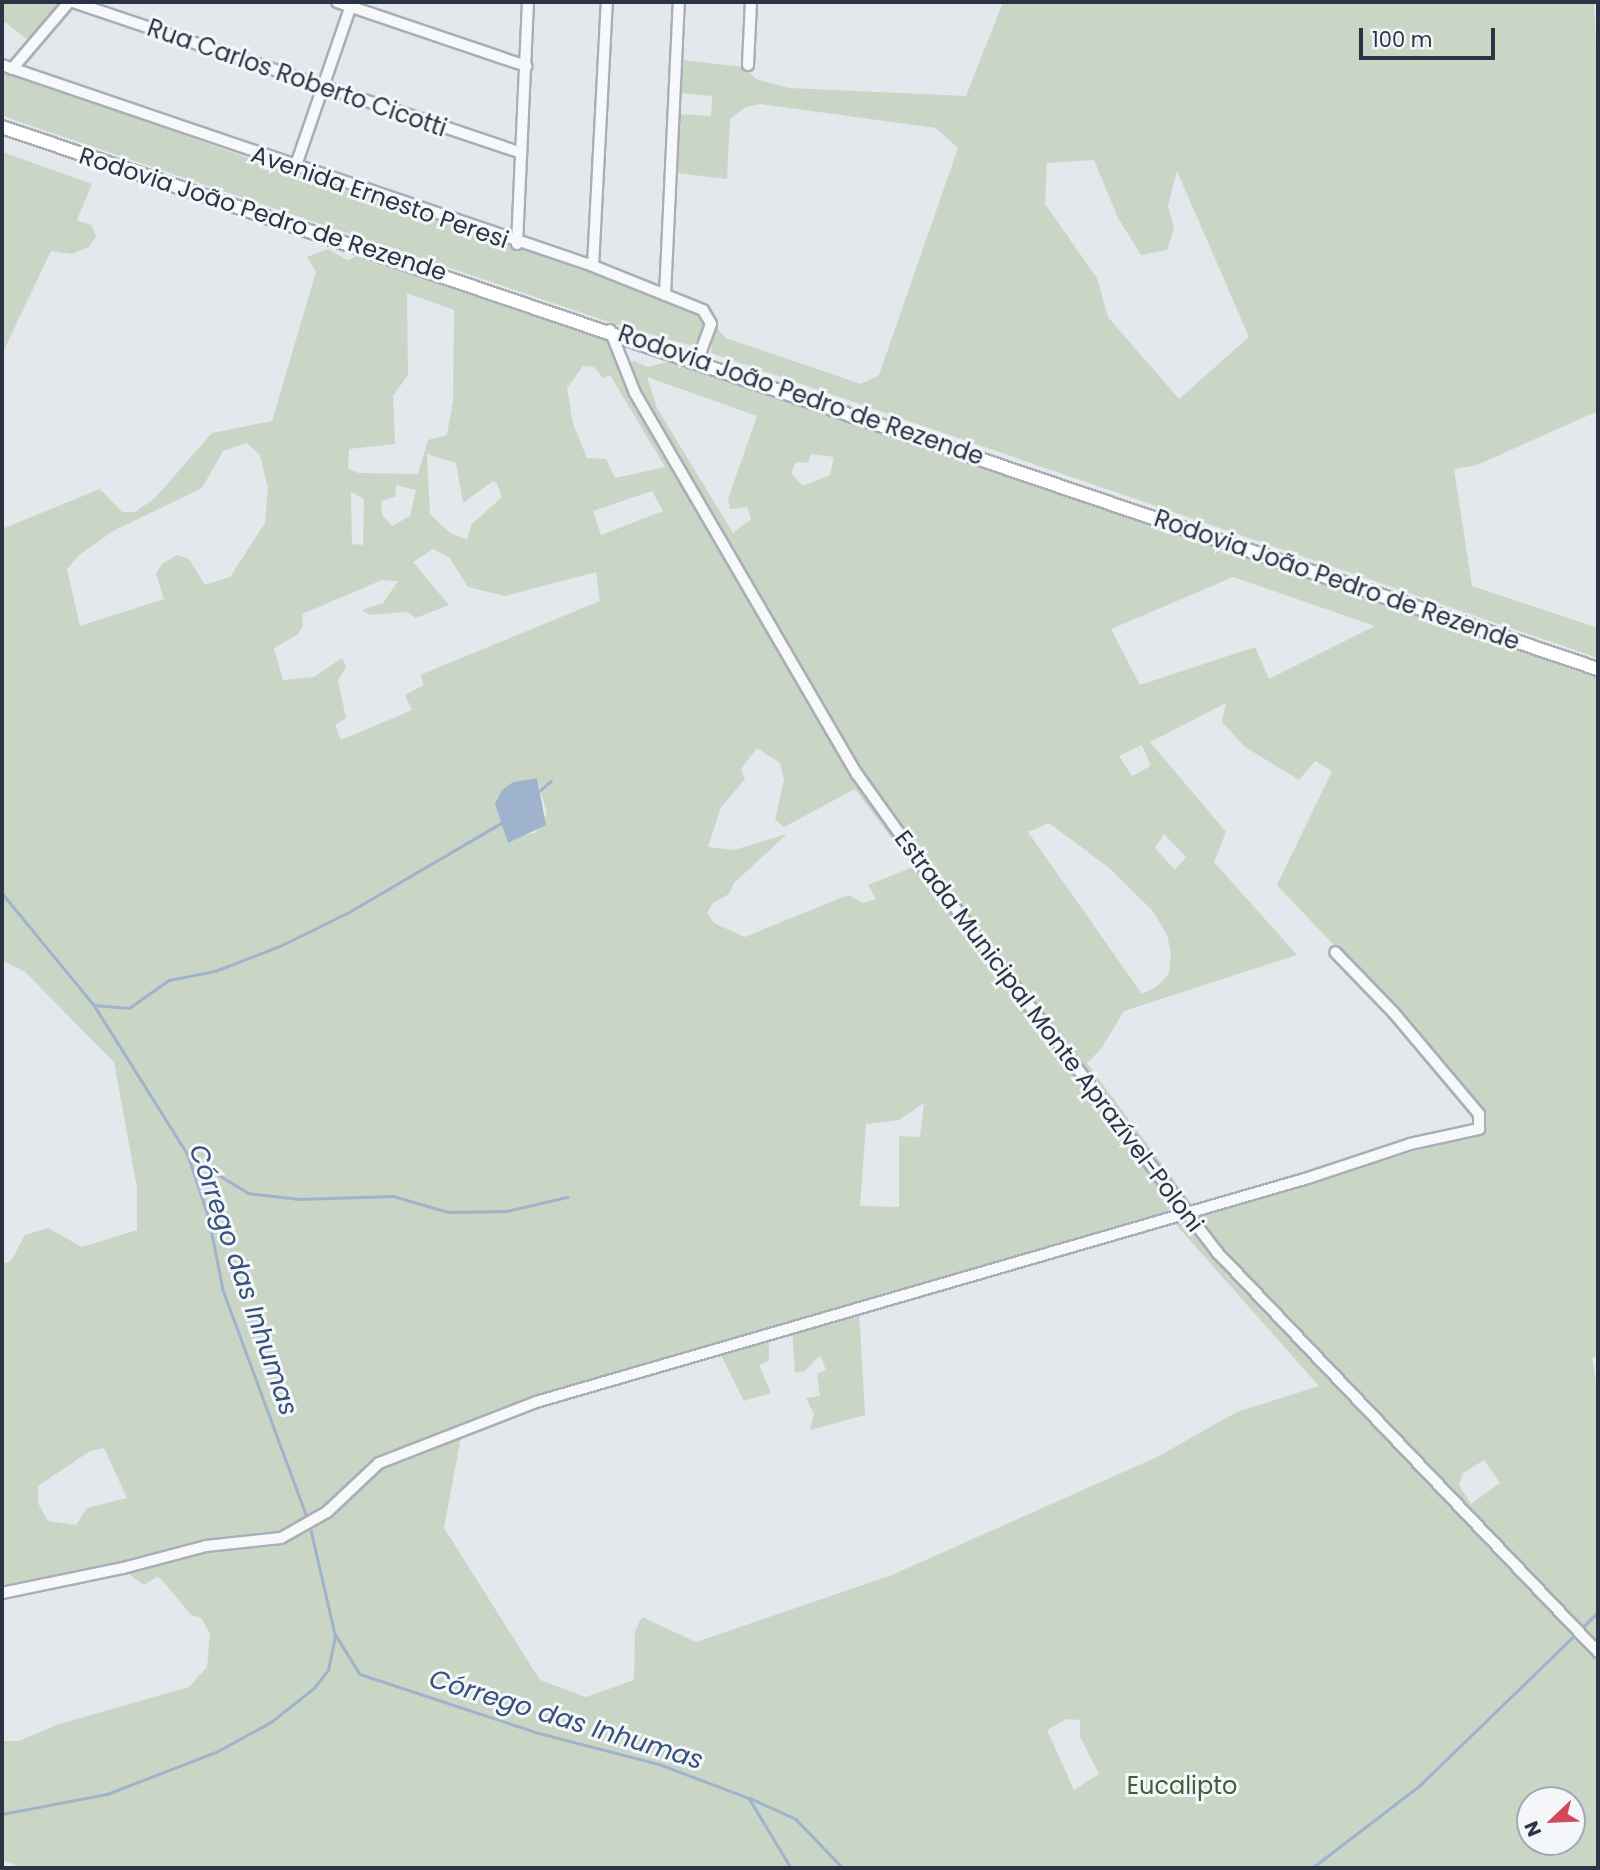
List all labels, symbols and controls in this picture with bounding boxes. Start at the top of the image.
street label: Rua Carlos Roberto Cicotti [144,13,450,143]
scale bar [1362,14,1498,58]
text: 100 m [1372,25,1432,54]
street label: Avenida Ernesto Peresi [248,139,512,255]
street label: Rodovia João Pedro de Rezende [76,141,450,287]
street label: Rodovia João Pedro de Rezende [615,319,987,471]
street label: Rodovia João Pedro de Rezende [1151,504,1523,656]
street label: Estrada Municipal Monte Aprazível-Poloni [888,825,1210,1237]
water label: Córrego das Inhumas [182,1140,304,1420]
water label: Córrego das Inhumas [425,1663,707,1777]
park label: Eucalipto [1127,1772,1237,1800]
north arrow [1516,1786,1586,1856]
text: N [1518,1817,1548,1840]

